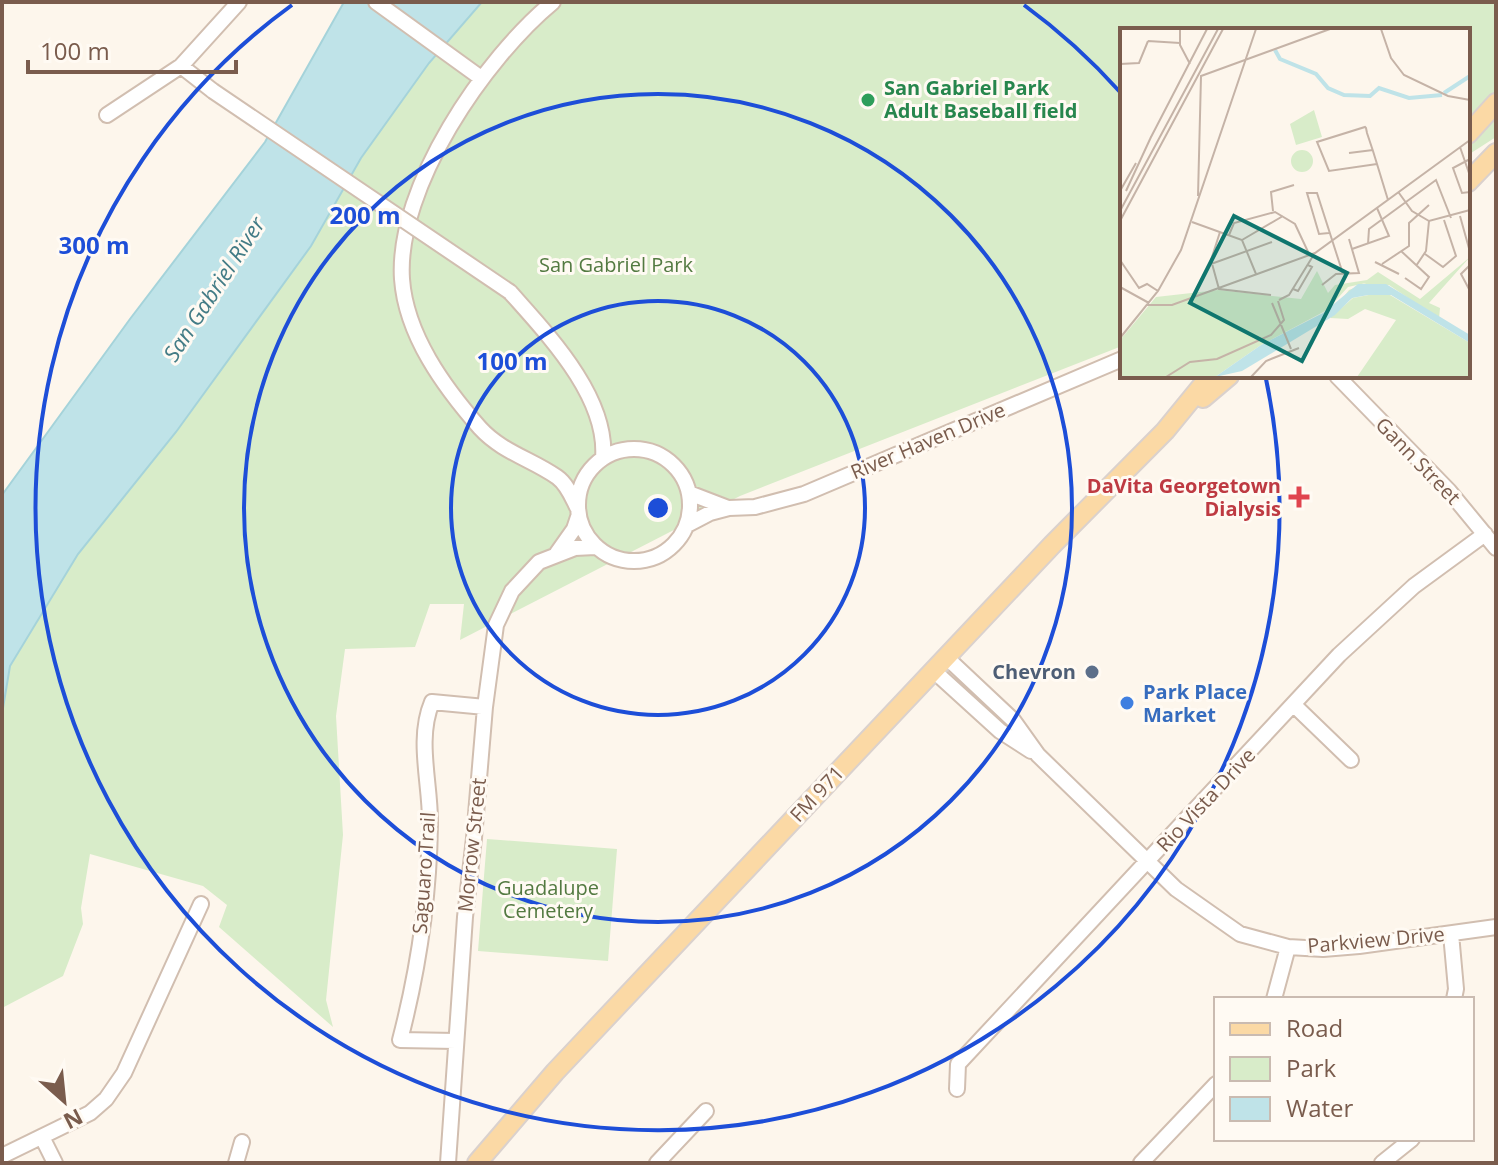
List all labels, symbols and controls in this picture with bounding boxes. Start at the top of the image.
scale bar [28,24,236,74]
inset map [1120,28,1470,378]
text: 100 m [40,34,110,67]
place label: San Gabriel Park Adult Baseball field [884,74,1077,124]
marker: San Gabriel Park Adult Baseball field [859,91,877,109]
text: 200 m [330,198,400,231]
water label: San Gabriel River [155,209,272,366]
text: 300 m [59,228,129,261]
park label: San Gabriel Park [539,251,693,278]
text: 100 m [477,344,547,377]
street label: River Haven Drive [846,396,1009,485]
street label: Gann Street [1370,411,1467,510]
place label: DaVita Georgetown Dialysis [1087,472,1281,522]
marker: DaVita Georgetown Dialysis [1288,486,1310,508]
centre of rings [644,494,672,522]
place label: Chevron [992,658,1076,685]
marker: Chevron [1083,663,1101,681]
place label: Park Place Market [1143,678,1247,728]
marker: Park Place Market [1118,694,1136,712]
street label: Rio Vista Drive [1150,742,1261,858]
street label: FM 971 [784,760,850,828]
street label: Morrow Street [451,776,492,913]
street label: Saguaro Trail [406,811,441,935]
park label: Guadalupe Cemetery [497,874,599,924]
street label: Parkview Drive [1306,920,1446,959]
legend [1214,997,1474,1141]
text: Road [1286,1011,1343,1044]
text: Park [1286,1051,1337,1084]
north arrow [24,1061,104,1141]
text: Water [1286,1091,1354,1124]
text: N [59,1102,88,1137]

